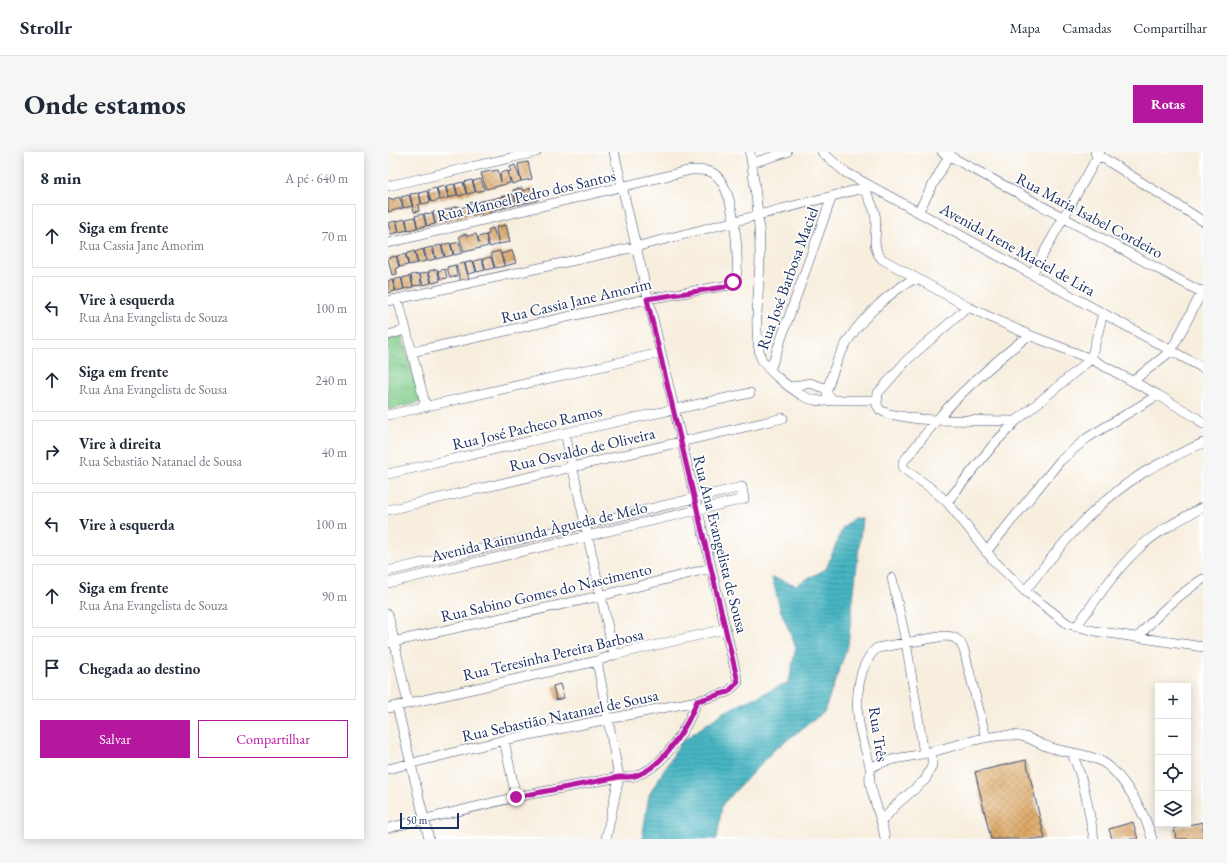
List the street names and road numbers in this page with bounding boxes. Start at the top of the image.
street label: Rua Manoel Pedro dos Santos [435,165,618,226]
street label: Rua Maria Isabel Cordeiro [1013,168,1167,263]
street label: Avenida Irene Maciel de Lira [935,197,1100,301]
street label: Rua José Barbosa Maciel [752,204,823,352]
street label: Rua Cassia Jane Amorim [499,273,654,328]
street label: Rua José Pacheco Ramos [450,400,604,455]
street label: Rua Osvaldo de Oliveira [507,422,658,476]
street label: Rua Ana Evangelista de Sousa [688,453,753,636]
street label: Avenida Raimunda Àgueda de Melo [428,496,649,567]
street label: Rua Sabino Gomes do Nascimento [439,558,654,627]
street label: Rua Teresinha Pereira Barbosa [461,623,646,686]
street label: Rua Sebastião Natanael de Sousa [460,684,661,747]
street label: Rua Três [864,705,893,763]

